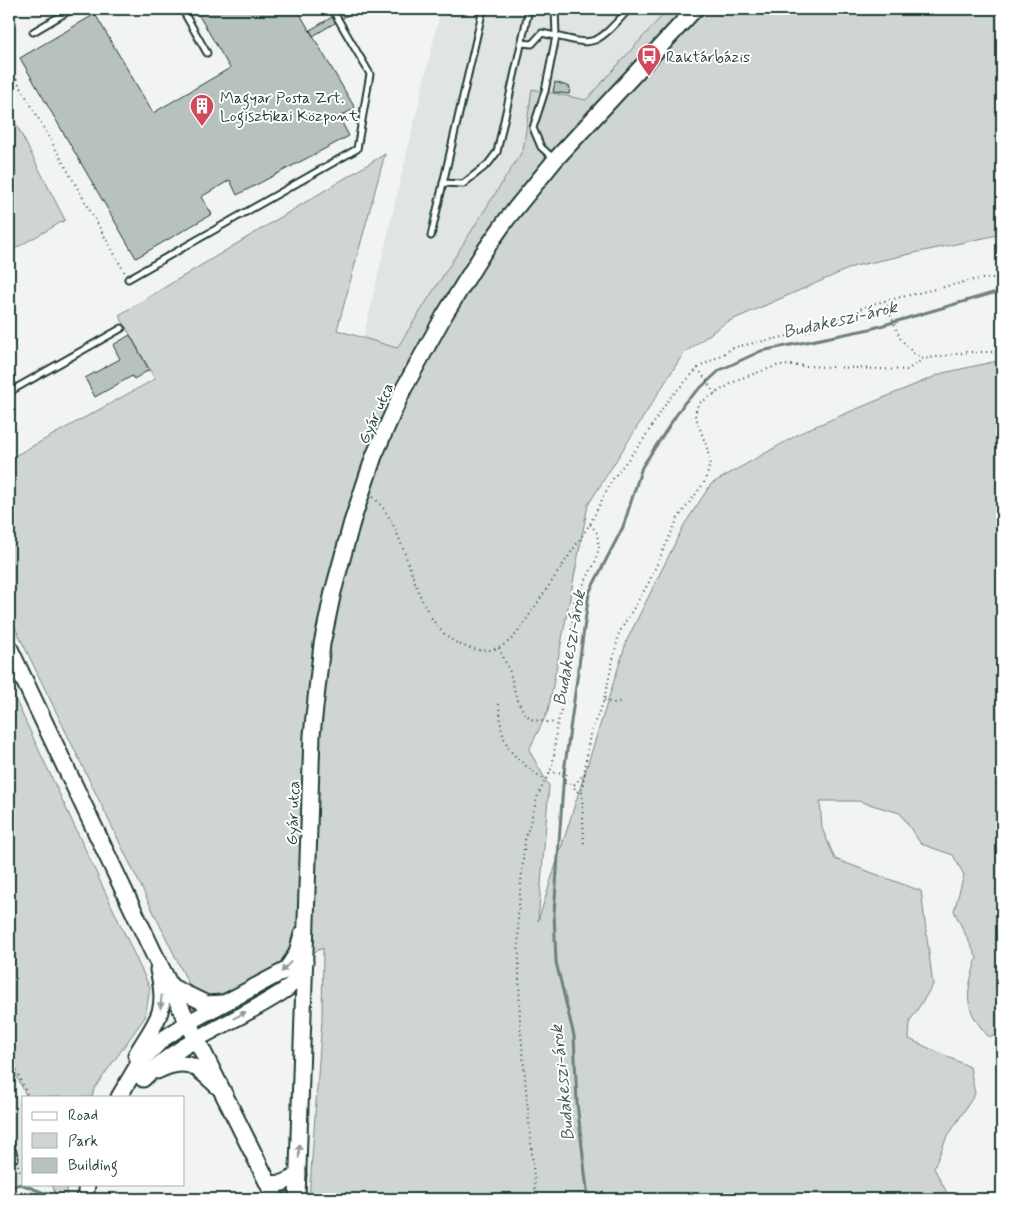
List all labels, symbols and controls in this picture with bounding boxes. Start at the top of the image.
bus stop icon: Raktárbázis [636,43,662,77]
place label: Raktárbázis [666,47,750,68]
place label: Magyar Posta Zrt. Logisztikai Központ [220,88,359,128]
building icon: Magyar Posta Zrt. Logisztikai Központ [189,93,215,127]
water label: Budakeszi-árok [781,295,901,345]
street label: Gyár utca [354,380,399,447]
water label: Budakeszi-árok [548,588,592,708]
street label: Gyár utca [282,780,305,846]
one-way arrow [281,961,292,974]
one-way arrow [157,994,165,1010]
one-way arrow [233,1011,247,1020]
water label: Budakeszi-árok [545,1023,581,1142]
legend [22,1096,185,1186]
text: Road [68,1106,98,1126]
text: Park [68,1132,98,1152]
one-way arrow [296,1142,304,1158]
text: Building [68,1156,118,1177]

